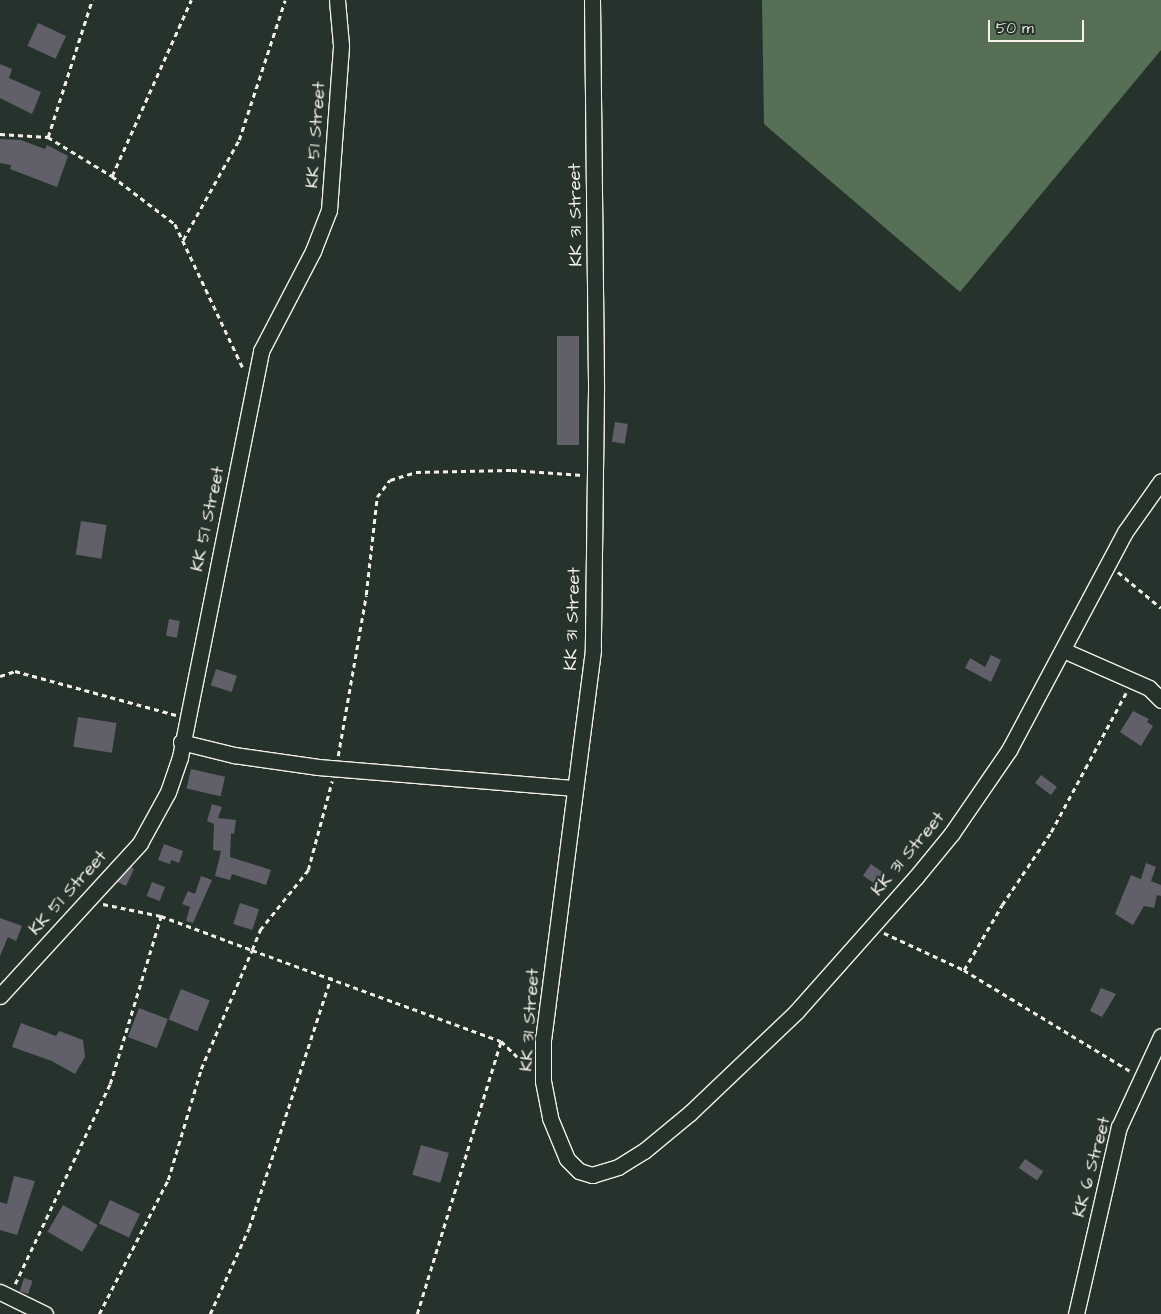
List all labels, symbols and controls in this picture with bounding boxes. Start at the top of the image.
scale bar [991,10,1087,42]
text: 50 m [996,18,1034,39]
street label: KK 51 Street [302,81,330,189]
street label: KK 31 Street [564,163,588,267]
street label: KK 51 Street [186,465,230,573]
street label: KK 31 Street [560,567,586,671]
street label: KK 31 Street [867,808,949,900]
street label: KK 51 Street [24,846,112,940]
street label: KK 31 Street [516,968,544,1072]
street label: KK 6 Street [1068,1114,1116,1220]

